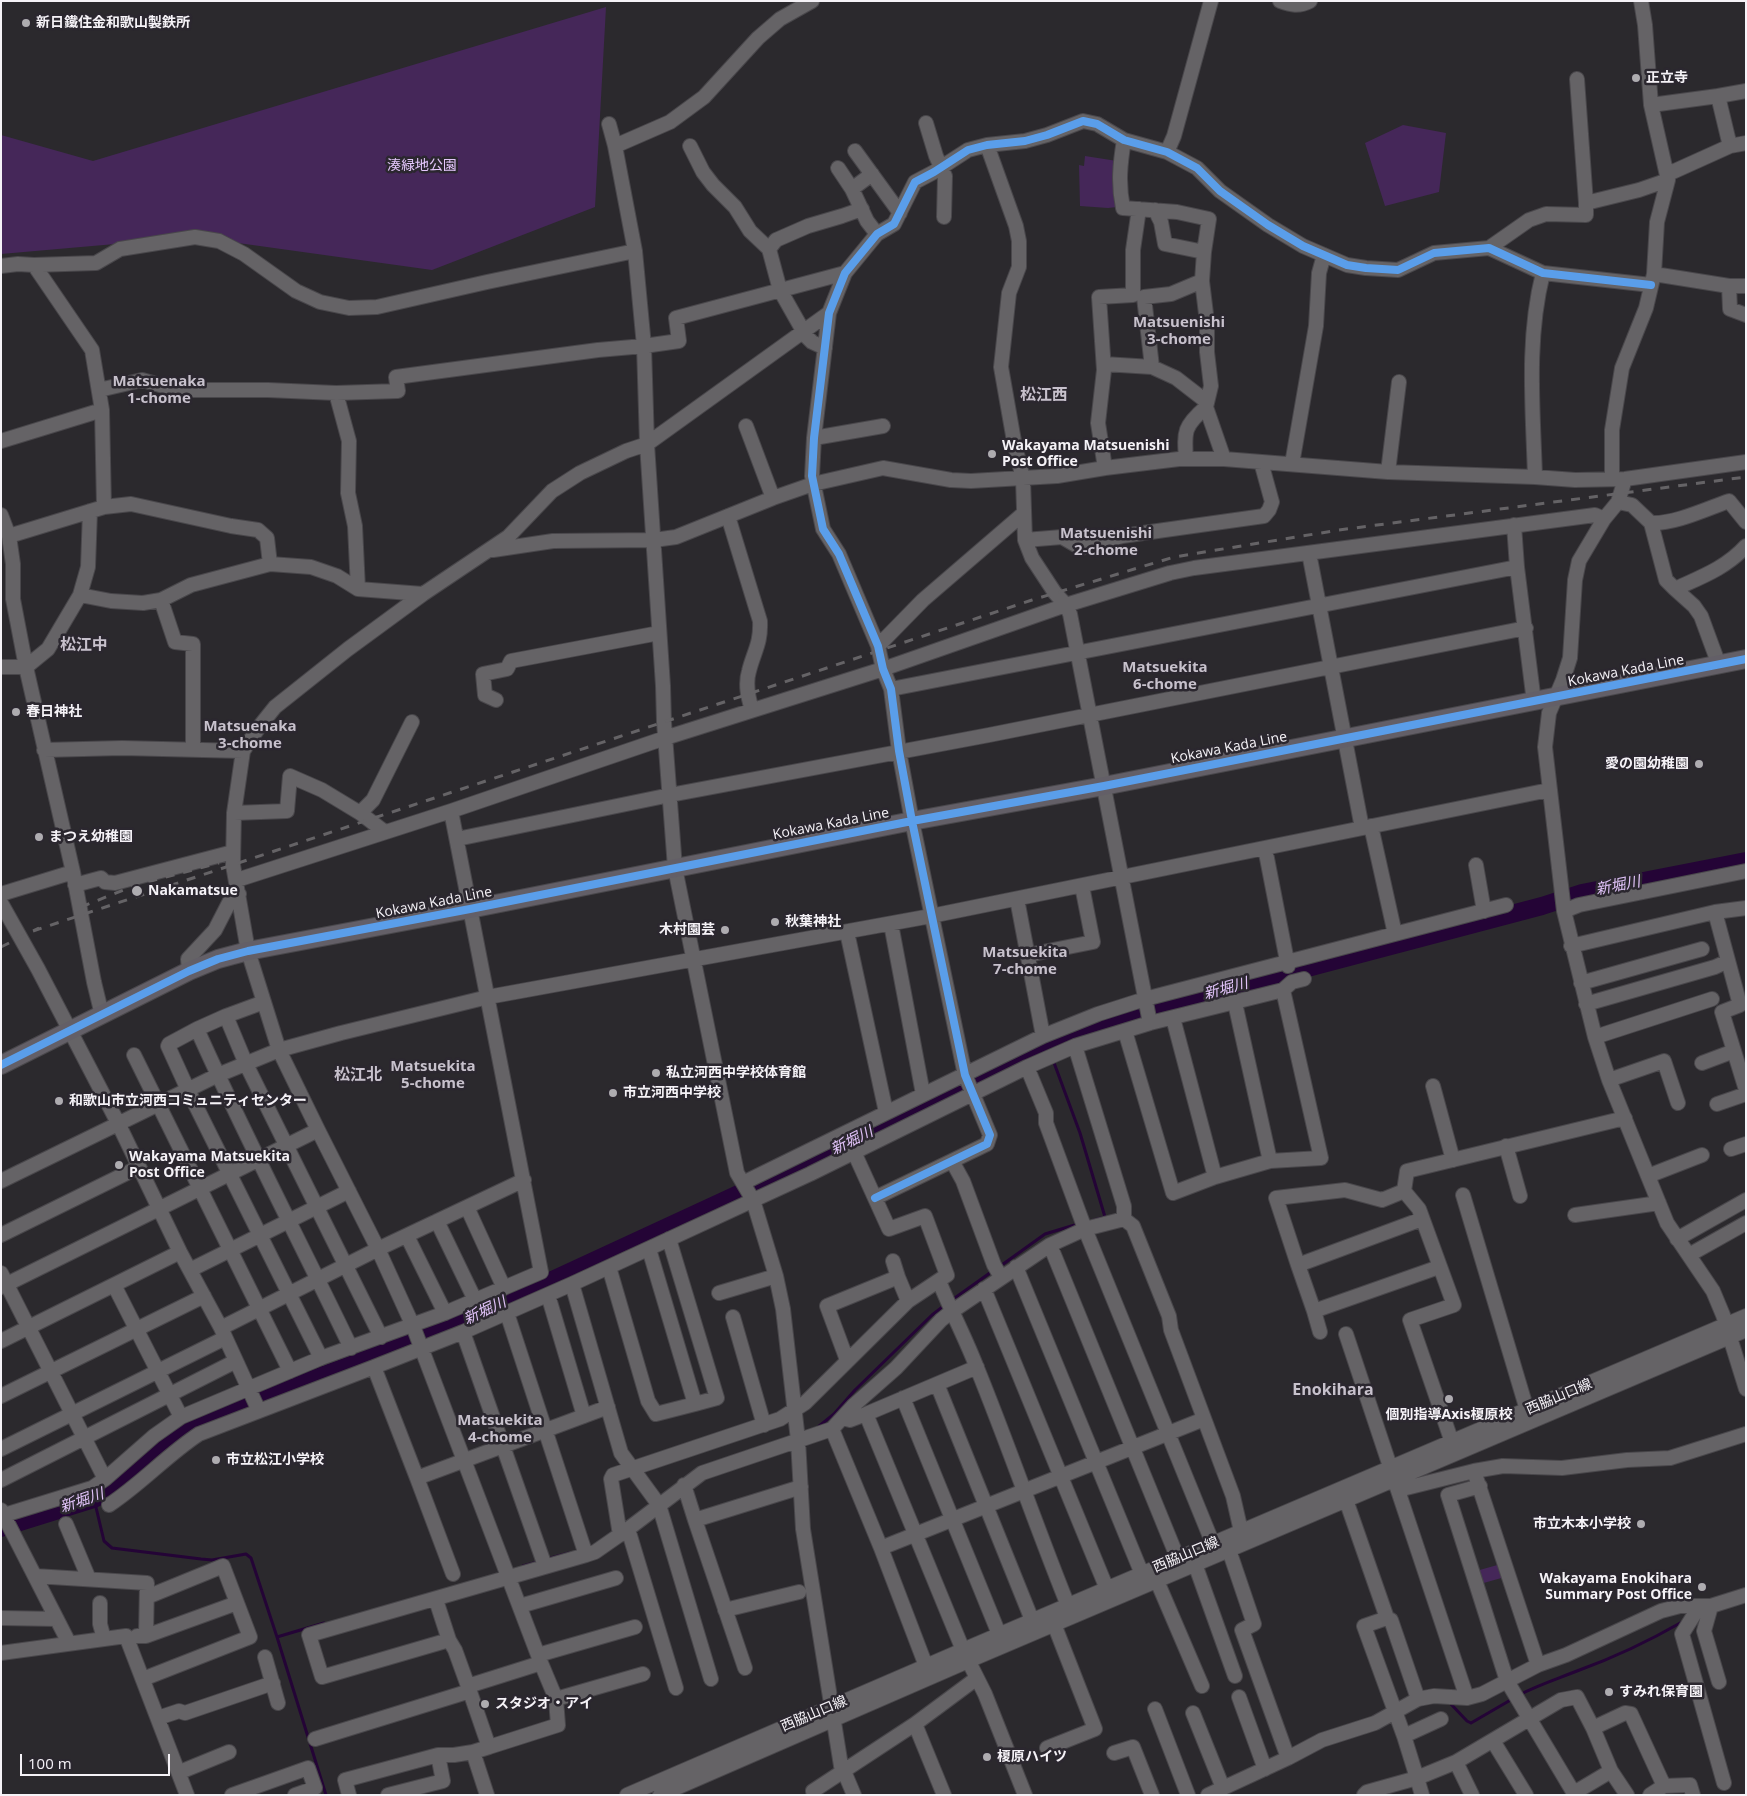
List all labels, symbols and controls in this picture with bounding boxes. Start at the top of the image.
place label: 新日鐵住金和歌山製鉄所 [36,15,190,31]
marker: 新日鐵住金和歌山製鉄所 [20,17,32,29]
place label: 正立寺 [1646,70,1688,86]
marker: 正立寺 [1630,72,1642,84]
park label: 湊緑地公園 [387,158,457,174]
district label: Matsuenishi 3-chome [1133,314,1225,349]
district label: Matsuenaka 1-chome [112,373,206,408]
district label: 松江西 [1020,385,1068,405]
place label: Wakayama Matsuenishi Post Office [1002,438,1169,471]
marker: Wakayama Matsuenishi Post Office [986,448,998,460]
district label: Matsuenishi 2-chome [1060,525,1152,560]
district label: 松江中 [60,635,108,655]
street label: Kokawa Kada Line [1566,651,1686,691]
district label: Matsuekita 6-chome [1122,659,1208,694]
place label: 春日神社 [26,704,82,720]
marker: 春日神社 [10,706,22,718]
district label: Matsuenaka 3-chome [203,718,297,753]
street label: Kokawa Kada Line [1169,728,1289,768]
place label: 愛の園幼稚園 [1605,756,1689,772]
marker: 愛の園幼稚園 [1693,758,1705,770]
street label: Kokawa Kada Line [771,804,891,844]
place label: まつえ幼稚園 [49,829,133,845]
marker: まつえ幼稚園 [33,831,45,843]
water label: 新堀川 [1594,873,1642,899]
place label: Nakamatsue [148,883,238,899]
street label: Kokawa Kada Line [374,883,494,923]
marker: Nakamatsue [130,884,144,898]
place label: 秋葉神社 [785,914,841,930]
marker: 秋葉神社 [769,916,781,928]
place label: 木村園芸 [659,922,715,938]
marker: 木村園芸 [719,924,731,936]
district label: Matsuekita 7-chome [982,944,1068,979]
water label: 新堀川 [1202,974,1250,1004]
district label: Matsuekita 5-chome [390,1058,476,1093]
district label: 松江北 [334,1065,382,1085]
place label: 私立河西中学校体育館 [666,1065,806,1081]
marker: 私立河西中学校体育館 [650,1067,662,1079]
place label: 市立河西中学校 [623,1085,721,1101]
marker: 市立河西中学校 [607,1087,619,1099]
place label: 和歌山市立河西コミュニティセンター [69,1093,307,1109]
marker: 和歌山市立河西コミュニティセンター [53,1095,65,1107]
water label: 新堀川 [828,1123,876,1159]
place label: Wakayama Matsuekita Post Office [129,1149,290,1182]
marker: Wakayama Matsuekita Post Office [113,1159,125,1171]
water label: 新堀川 [461,1293,509,1329]
street label: 西脇山口線 [1524,1376,1594,1418]
district label: Enokihara [1292,1380,1374,1400]
marker: 個別指導Axis榎原校 [1443,1393,1455,1405]
place label: 個別指導Axis榎原校 [1386,1407,1512,1423]
district label: Matsuekita 4-chome [457,1412,543,1447]
place label: 市立松江小学校 [226,1452,324,1468]
marker: 市立松江小学校 [210,1454,222,1466]
water label: 新堀川 [58,1485,106,1517]
place label: 市立木本小学校 [1533,1516,1631,1532]
marker: 市立木本小学校 [1635,1518,1647,1530]
street label: 西脇山口線 [1151,1534,1221,1576]
place label: Wakayama Enokihara Summary Post Office [1539,1571,1692,1604]
marker: Wakayama Enokihara Summary Post Office [1696,1581,1708,1593]
place label: すみれ保育園 [1619,1684,1703,1700]
marker: すみれ保育園 [1603,1686,1615,1698]
street label: 西脇山口線 [779,1693,849,1735]
place label: スタジオ・アイ [495,1696,593,1712]
marker: スタジオ・アイ [479,1698,491,1710]
scale bar [22,1744,172,1776]
place label: 榎原ハイツ [997,1749,1067,1765]
marker: 榎原ハイツ [981,1751,993,1763]
text: 100 m [28,1753,72,1773]

